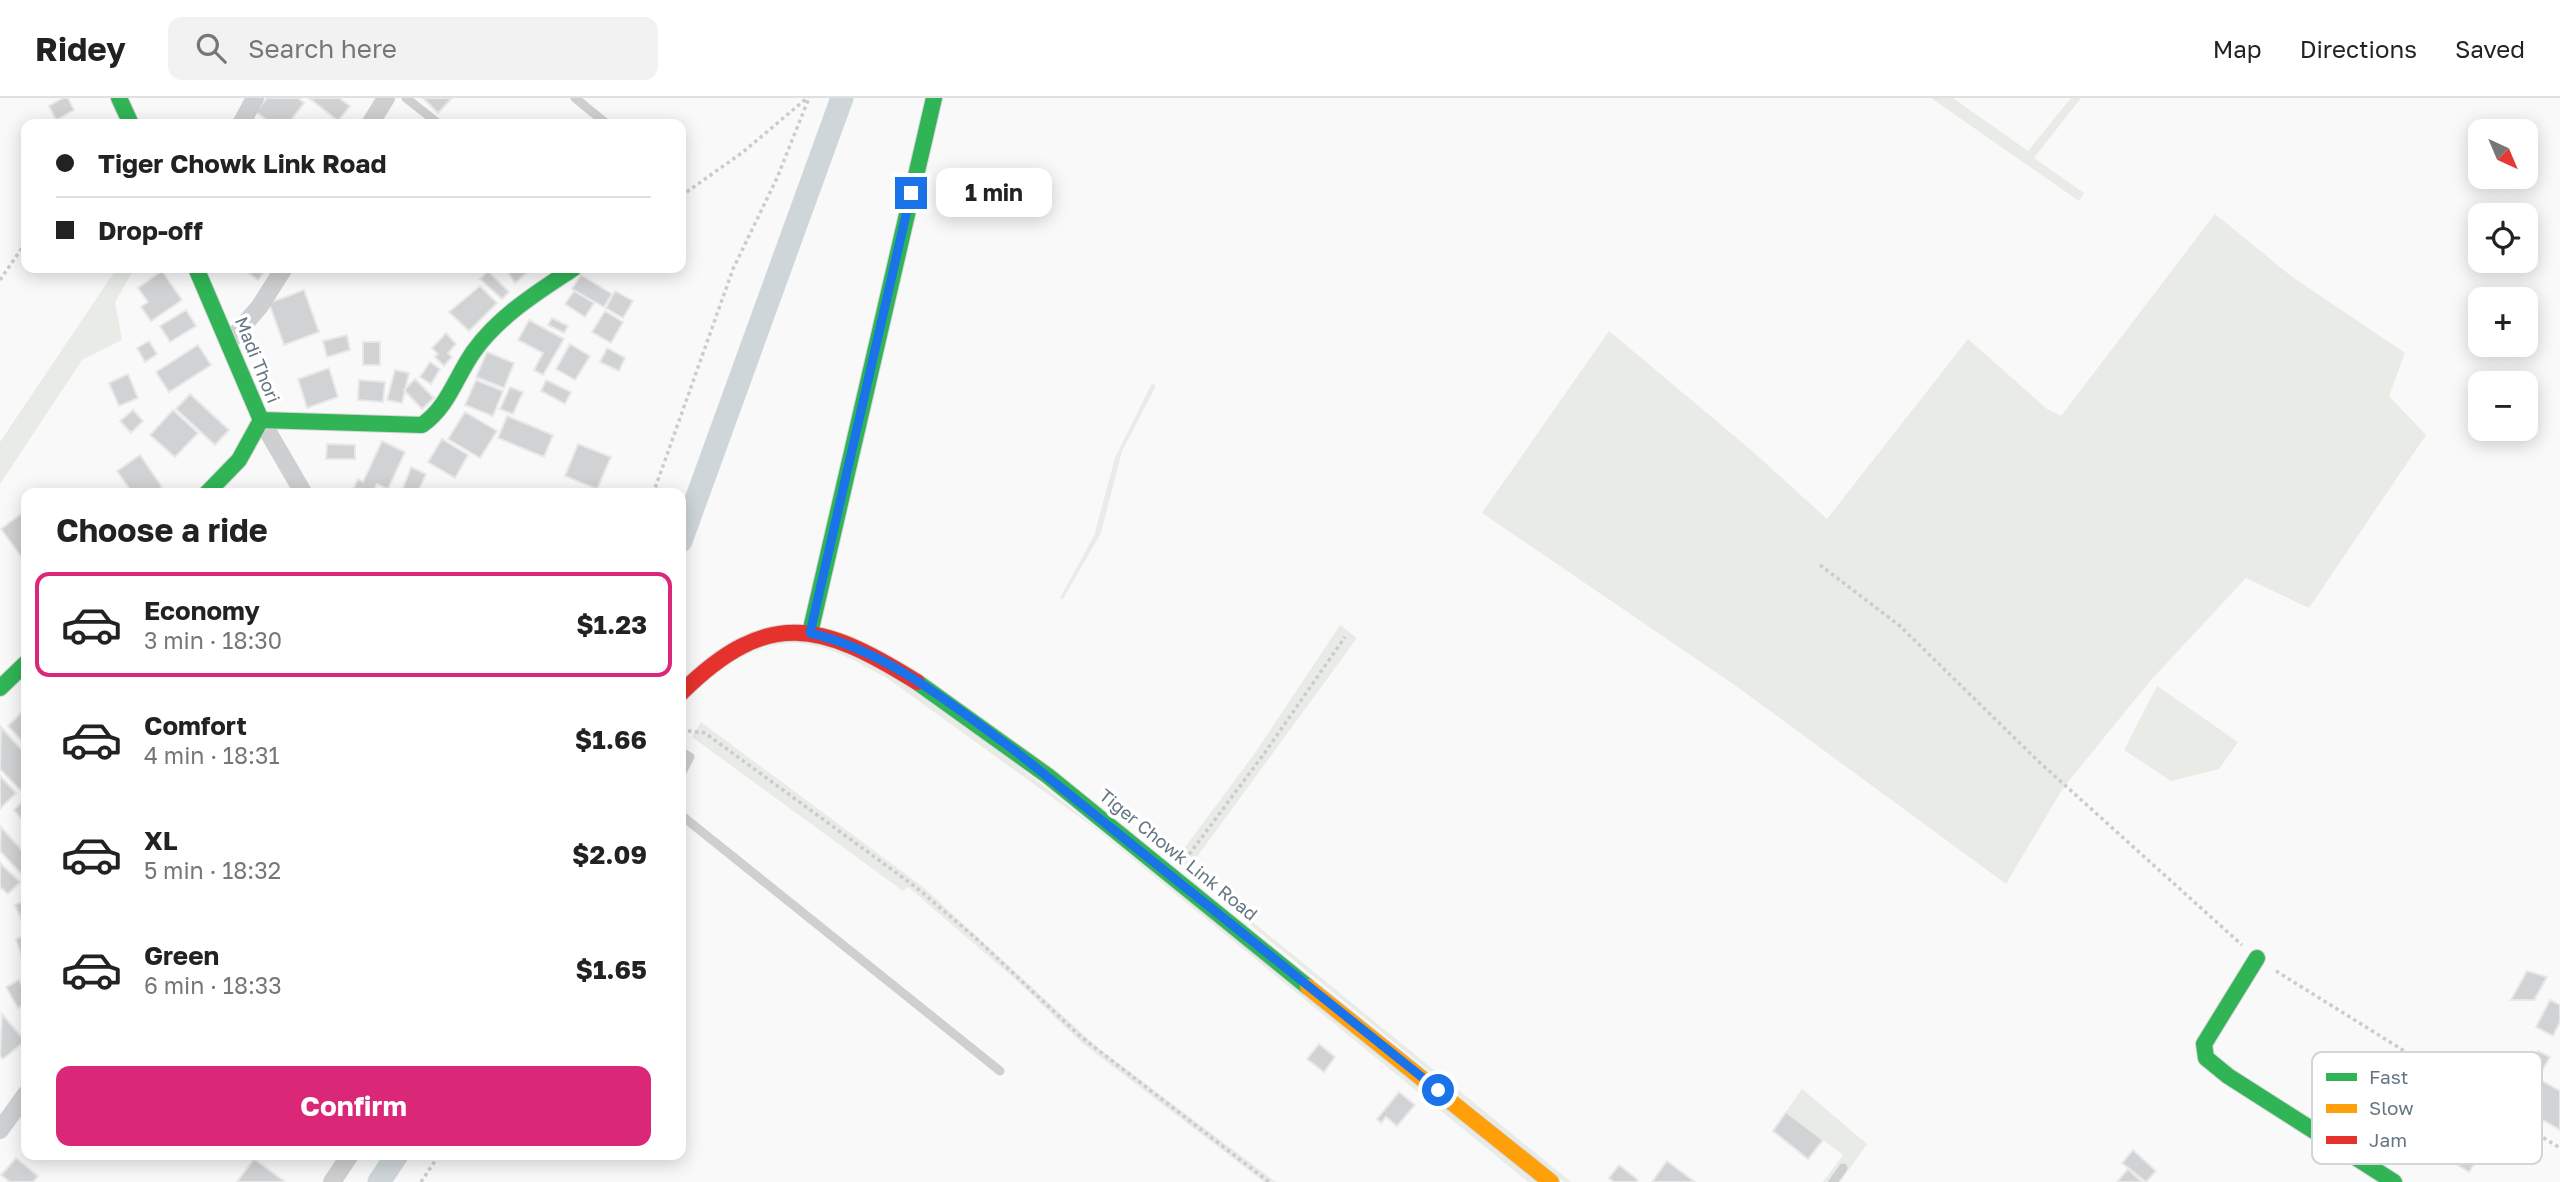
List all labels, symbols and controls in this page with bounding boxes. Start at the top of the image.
search box [168,17,658,80]
text: Ridey [35,29,126,68]
icon: search [192,29,230,67]
text: Search here [248,33,397,64]
text: Map [2213,34,2262,63]
text: Directions [2300,34,2417,63]
text: Saved [2455,34,2525,63]
north arrow [2468,119,2538,189]
map controls [2468,119,2538,441]
text: Tiger Chowk Link Road [98,148,386,179]
callout: 1 min [936,168,1051,217]
route end [895,177,927,209]
text: 1 min [965,178,1023,206]
button: locate [2468,203,2538,273]
text: Drop-off [98,215,203,246]
button: + [2468,287,2538,357]
street label: Madi Thori [231,313,285,406]
button: − [2468,371,2538,441]
text: Choose a ride [56,511,268,549]
icon: car [60,593,123,656]
text: Economy [144,595,260,626]
text: $1.23 [576,609,647,640]
text: 3 min · 18:30 [144,626,282,654]
icon: car [60,708,123,771]
text: Comfort [144,710,247,741]
text: $1.66 [575,724,647,755]
text: 4 min · 18:31 [144,741,280,769]
street label: Tiger Chowk Link Road [1095,784,1262,925]
icon: car [60,823,123,886]
text: XL [144,825,178,856]
text: $2.09 [572,839,647,870]
text: 5 min · 18:32 [144,856,281,884]
icon: car [60,938,123,1001]
text: Green [144,940,219,971]
text: $1.65 [575,954,647,985]
text: 6 min · 18:33 [144,971,282,999]
legend [2312,1052,2542,1164]
text: Fast [2369,1065,2408,1088]
button: Confirm [56,1066,651,1146]
route start [1422,1074,1454,1106]
text: Slow [2369,1096,2414,1119]
text: Jam [2369,1128,2407,1151]

